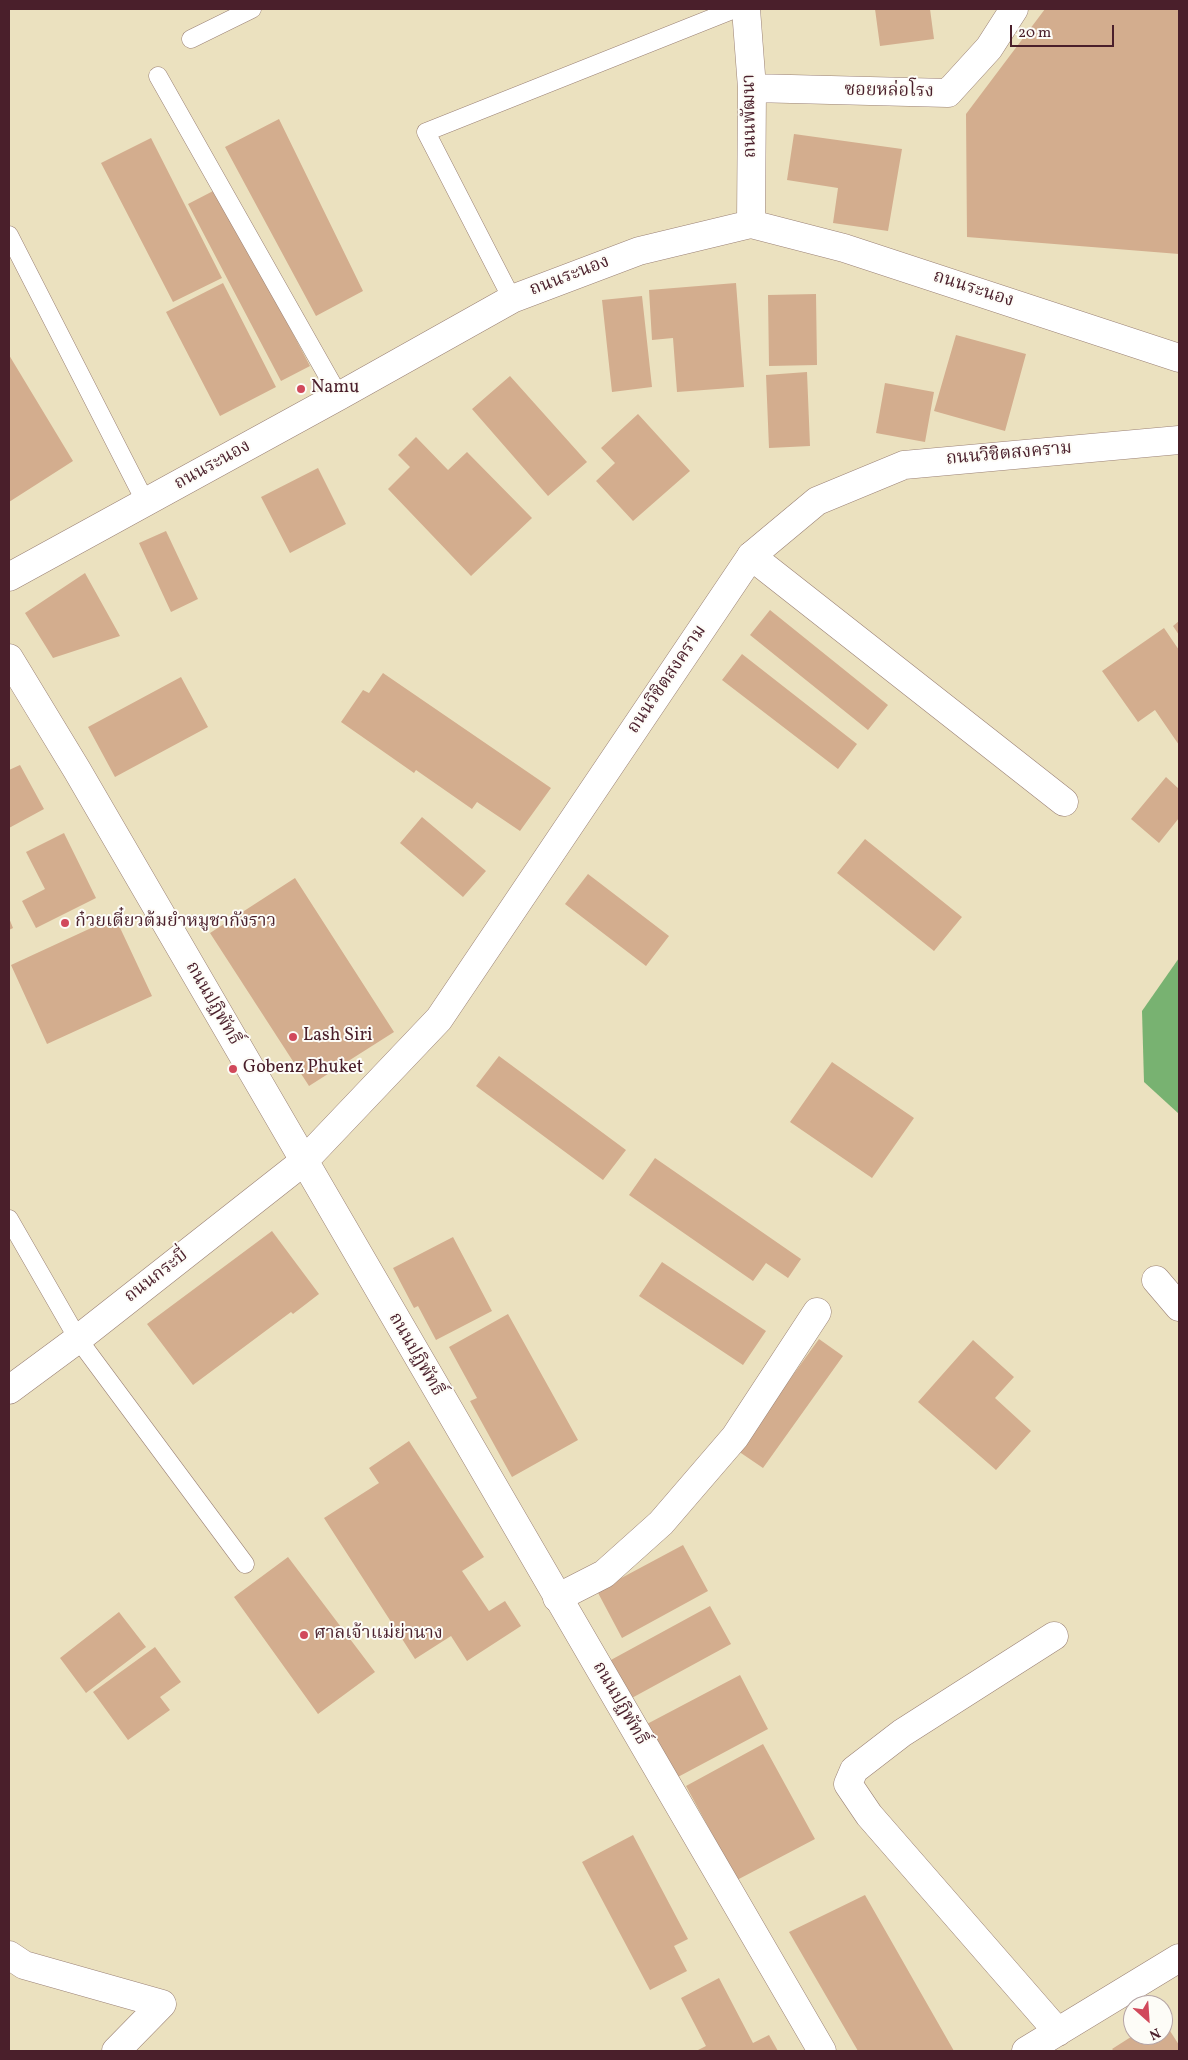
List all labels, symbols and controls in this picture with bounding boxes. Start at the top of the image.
scale bar [1013,15,1117,47]
text: 20 m [1018,23,1051,44]
street label: ถนนพัฒนา [739,74,763,158]
street label: ซอยหล่อโรง [844,80,934,104]
street label: ถนนระนอง [527,252,613,302]
street label: ถนนระนอง [930,267,1016,313]
place label: Namu [311,378,359,400]
marker: Namu [295,383,307,395]
street label: ถนนระนอง [171,436,255,496]
street label: ถนนวิชิตสงคราม [945,439,1073,471]
street label: ถนนวิชิตสงคราม [624,622,712,738]
place label: ก๋วยเตี๋ยวต้มยำหมูชากังราว [75,912,276,934]
marker: ก๋วยเตี๋ยวต้มยำหมูชากังราว [59,917,71,929]
street label: ถนนปฏิพัทธิ์ [179,958,245,1050]
place label: Lash Siri [303,1026,372,1048]
marker: Lash Siri [287,1031,299,1043]
place label: Gobenz Phuket [243,1058,363,1080]
marker: Gobenz Phuket [227,1063,239,1075]
street label: ถนนกระบี่ [121,1246,193,1308]
street label: ถนนปฏิพัทธิ์ [382,1309,448,1401]
place label: ศาลเจ้าแม่ย่านาง [314,1624,443,1646]
marker: ศาลเจ้าแม่ย่านาง [298,1629,310,1641]
street label: ถนนปฏิพัทธิ์ [586,1658,652,1750]
north arrow [1123,1995,1173,2045]
text: N [1146,2022,1163,2044]

